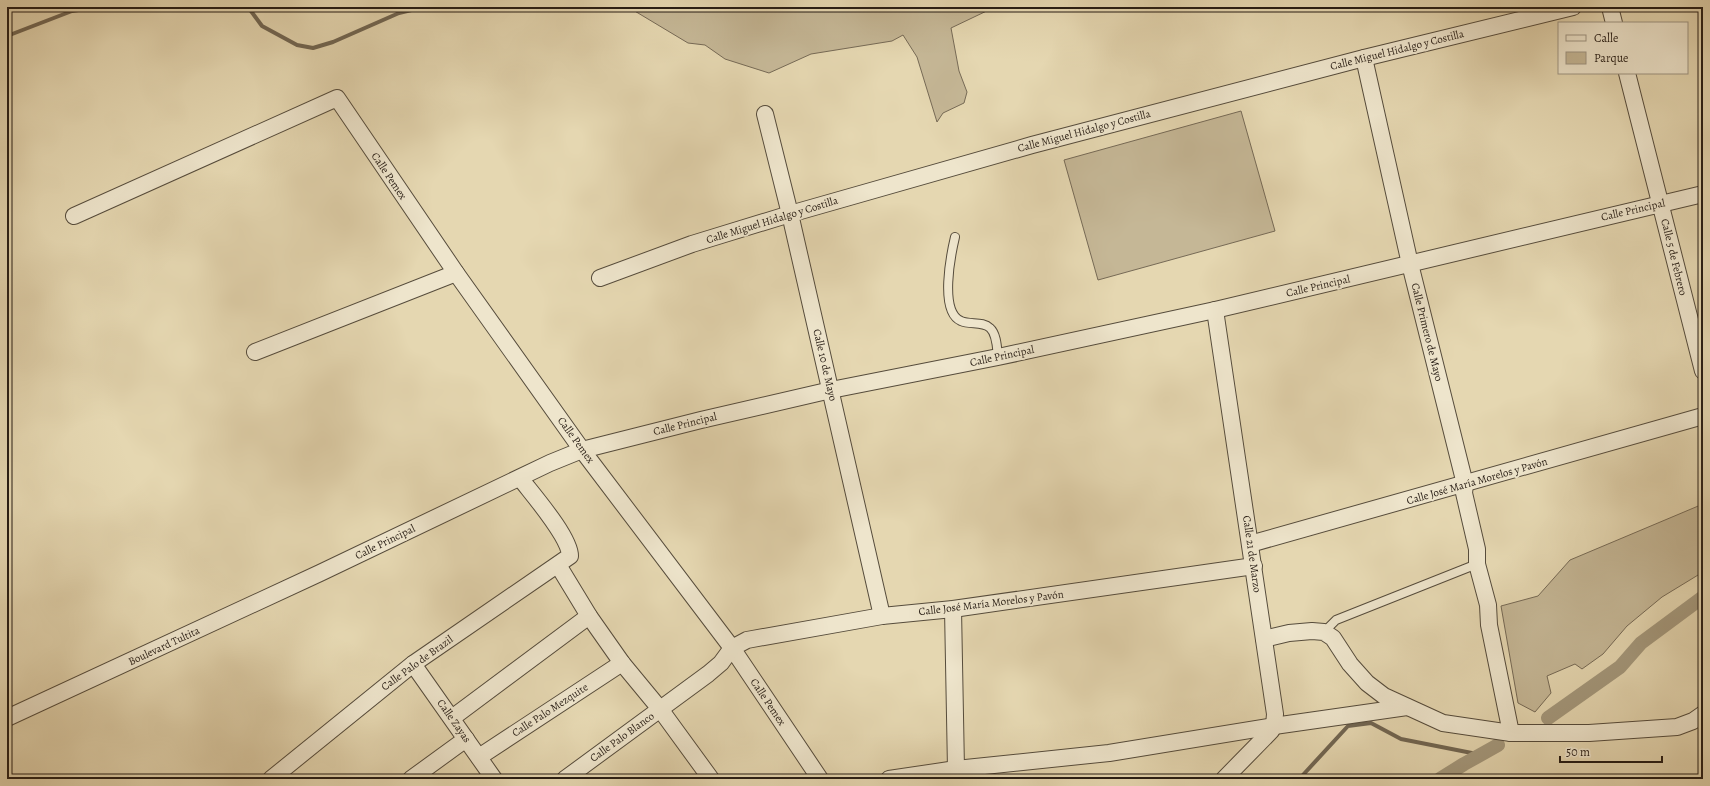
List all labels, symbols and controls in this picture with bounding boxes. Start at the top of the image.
legend [1558,22,1688,74]
street label: Calle Miguel Hidalgo y Costilla [1329,26,1466,74]
text: Calle [1594,30,1618,46]
text: Parque [1594,50,1629,66]
street label: Calle Miguel Hidalgo y Costilla [1016,106,1153,156]
street label: Calle Pemex [368,149,411,203]
street label: Calle Miguel Hidalgo y Costilla [704,193,841,247]
street label: Calle Principal [1600,195,1667,225]
street label: Calle 5 de Febrero [1657,217,1691,297]
street label: Calle Principal [1285,271,1352,301]
street label: Calle Primero de Mayo [1408,281,1447,383]
street label: Calle 10 de Mayo [809,327,841,403]
street label: Calle Principal [969,342,1036,370]
street label: Calle Principal [652,409,719,439]
street label: Calle Pemex [554,414,598,467]
street label: Calle José María Morelos y Pavón [1405,454,1549,508]
street label: Calle 21 de Marzo [1239,514,1265,594]
street label: Calle Principal [352,521,418,563]
street label: Calle José María Morelos y Pavón [918,587,1064,619]
street label: Boulevard Tultita [126,622,203,669]
street label: Calle Palo de Brazil [378,632,456,694]
street label: Calle Pemex [747,675,790,729]
street label: Calle Palo Mezquite [509,680,591,740]
street label: Calle Zayas [434,696,474,746]
street label: Calle Palo Blanco [587,708,658,765]
scale bar [1560,738,1662,764]
text: 50 m [1566,744,1590,760]

